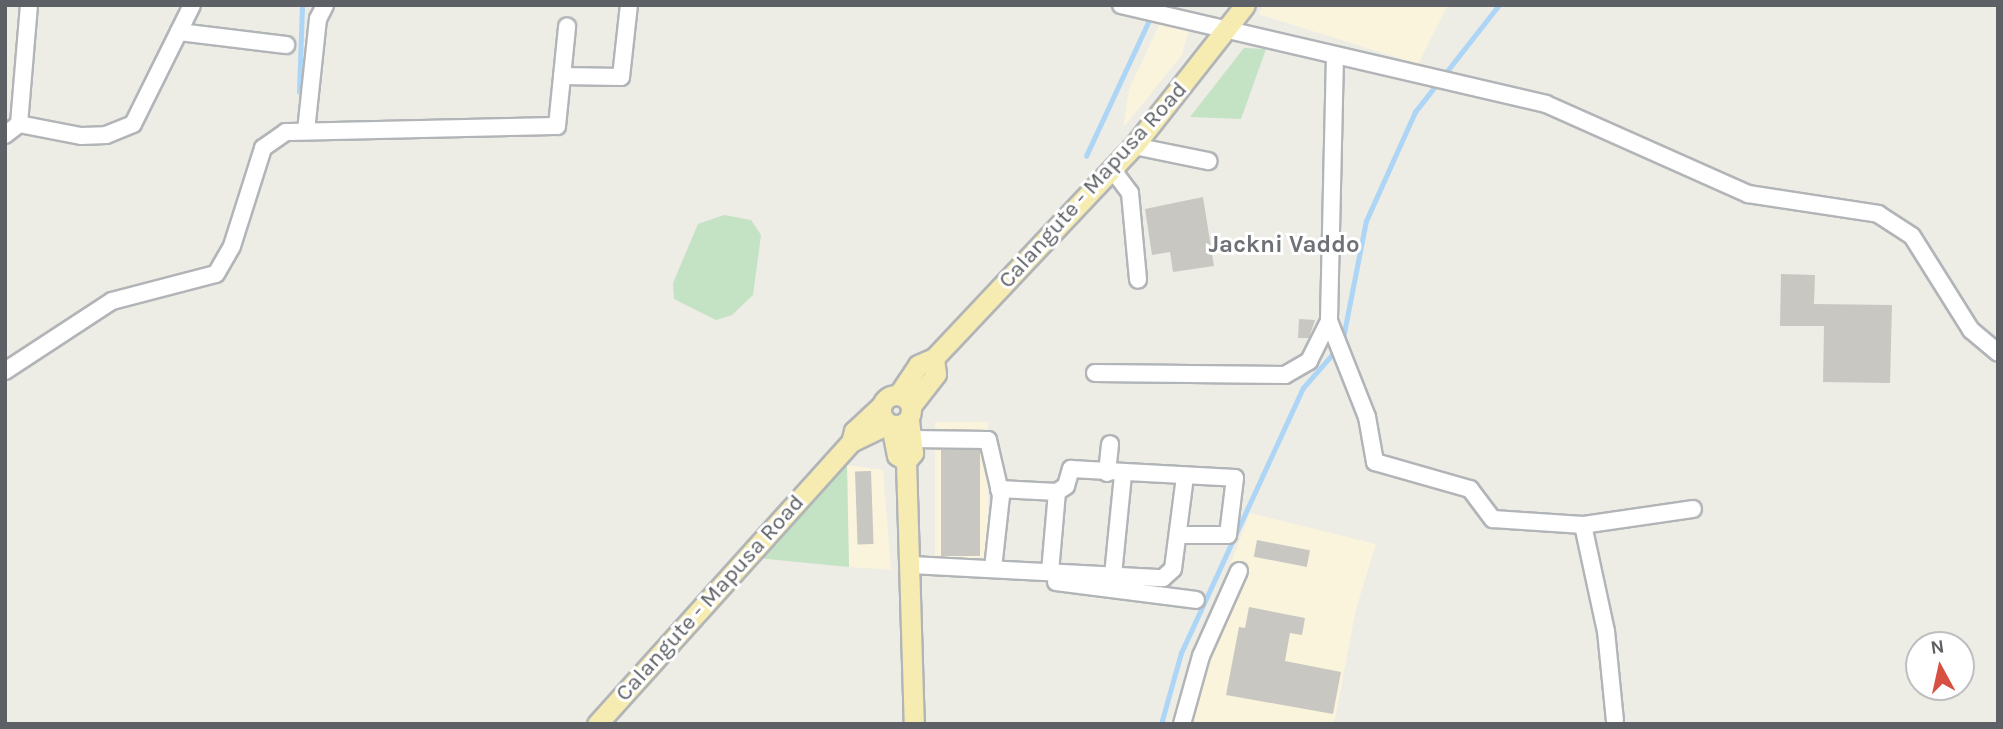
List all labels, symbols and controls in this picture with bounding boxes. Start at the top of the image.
street label: Calangute - Mapusa Road [993,76,1193,294]
district label: Jackni Vaddo [1208,231,1360,259]
street label: Calangute - Mapusa Road [610,489,810,707]
north arrow [1905,631,1975,701]
text: N [1929,635,1946,659]

